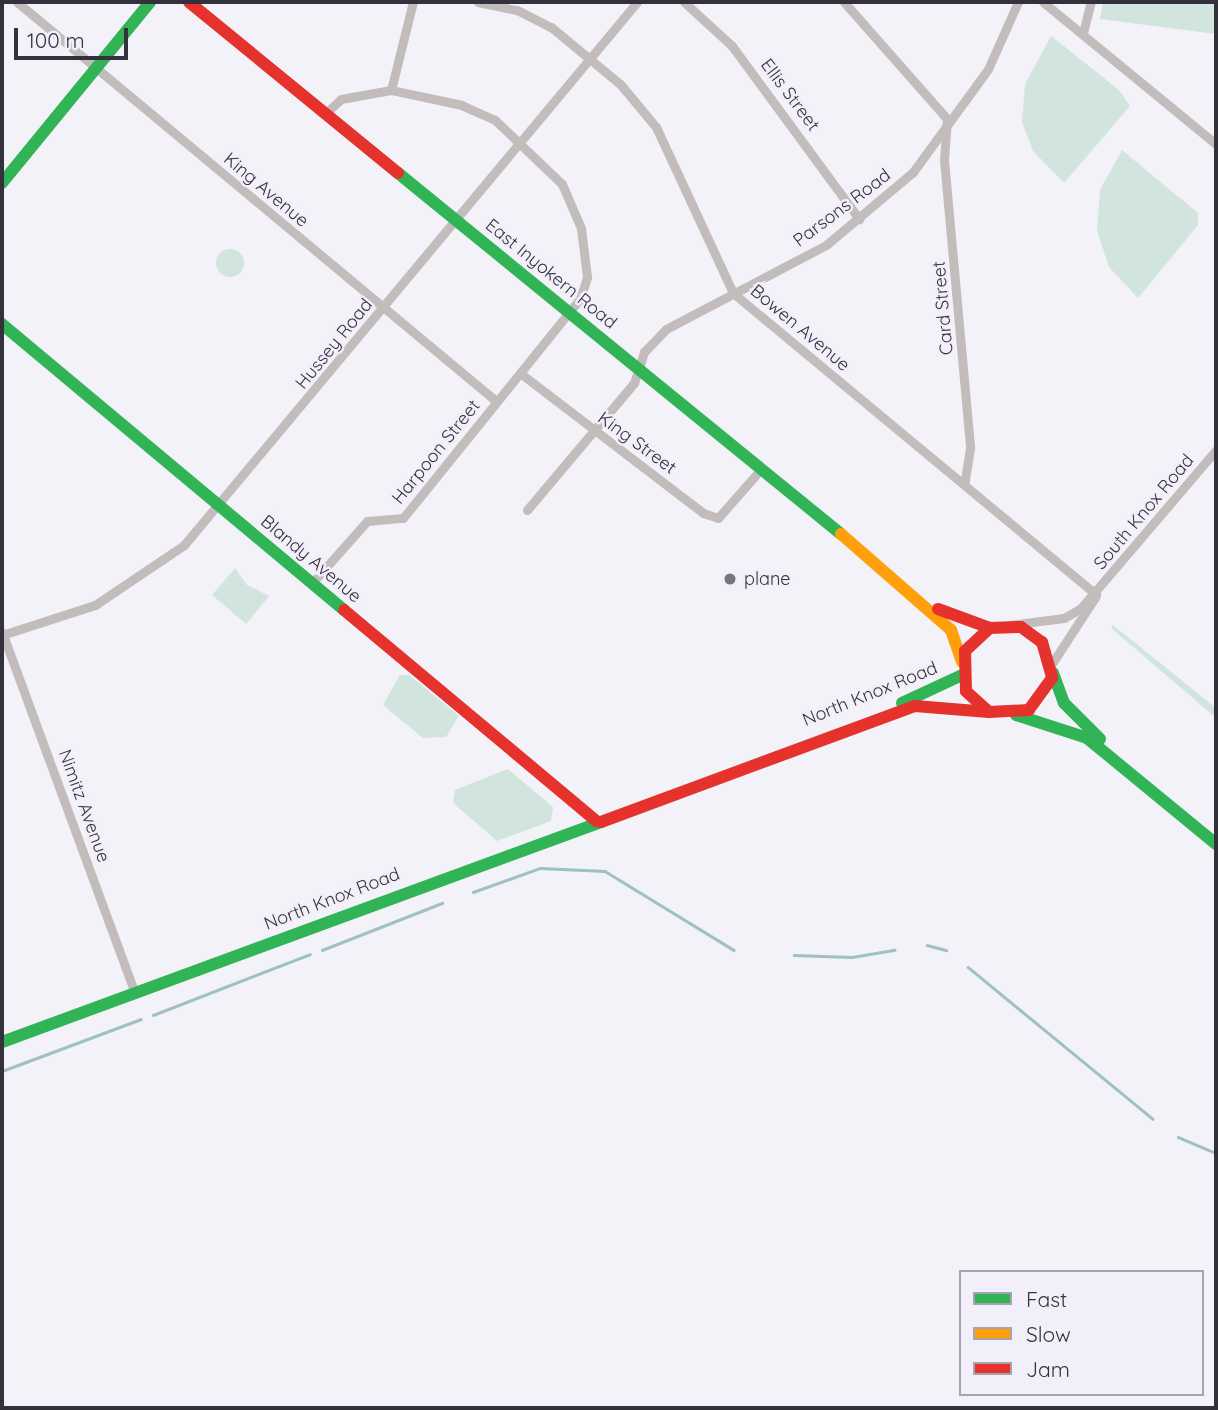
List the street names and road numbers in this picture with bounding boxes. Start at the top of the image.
street label: Ellis Street [756,55,824,135]
street label: King Avenue [219,148,313,232]
street label: Parsons Road [789,164,895,252]
street label: East Inyokern Road [481,214,621,334]
street label: Card Street [928,260,958,356]
street label: Bowen Avenue [746,280,854,376]
street label: Hussey Road [291,294,377,394]
street label: Harpoon Street [387,395,485,509]
street label: King Street [594,407,680,479]
street label: South Knox Road [1089,450,1199,574]
street label: Blandy Avenue [256,511,366,607]
street label: North Knox Road [799,657,941,731]
street label: Nimitz Avenue [54,747,114,865]
street label: North Knox Road [261,863,403,935]

